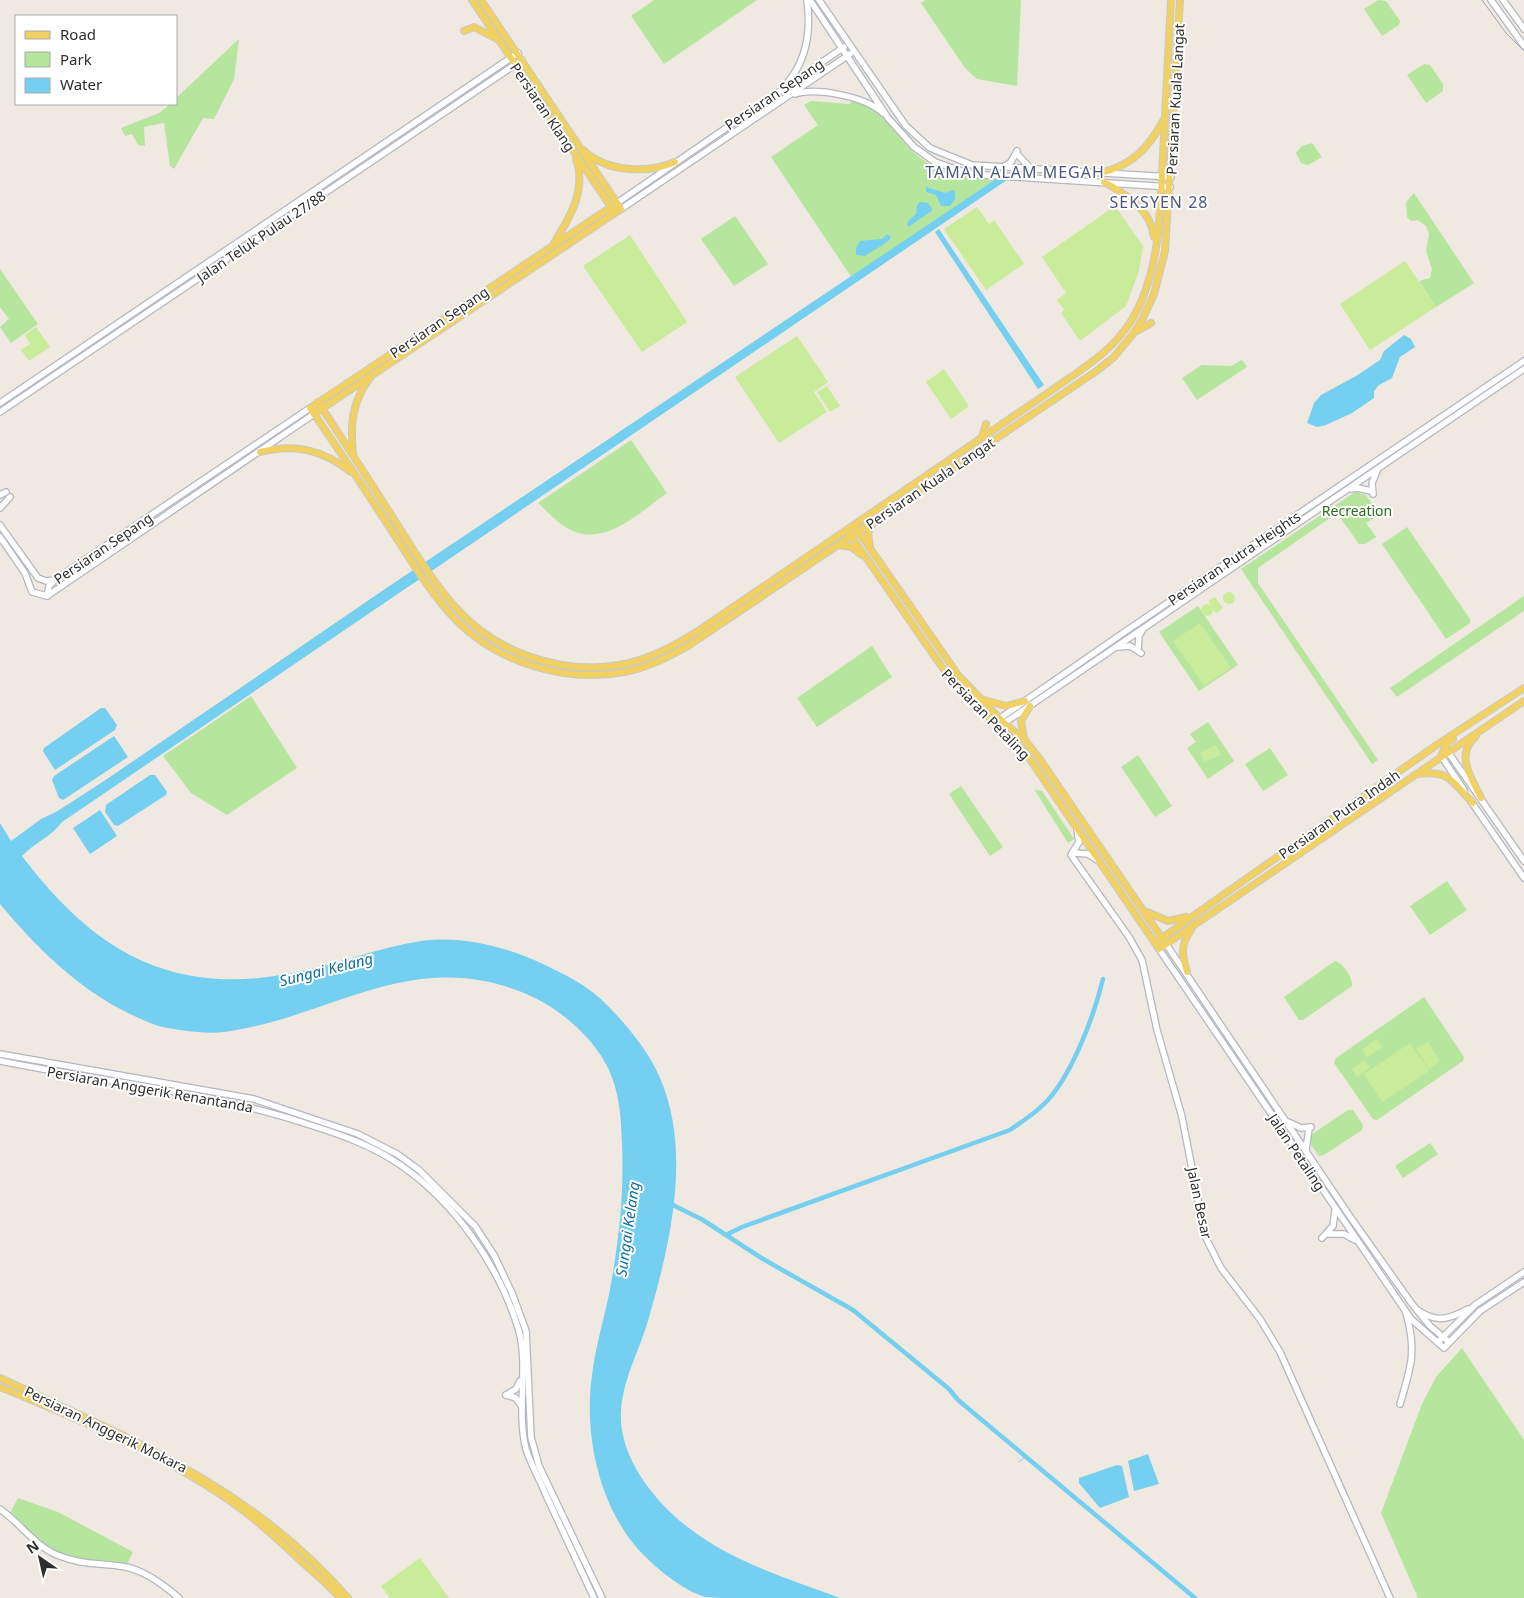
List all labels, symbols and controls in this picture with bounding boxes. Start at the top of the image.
legend [15,15,178,105]
street label: Persiaran Kuala Langat [1162,23,1188,175]
text: Road [60,24,96,44]
text: Park [60,49,92,69]
street label: Persiaran Sepang [721,54,827,134]
street label: Persiaran Klang [506,59,580,155]
text: Water [60,74,102,94]
district label: TAMAN ALAM MEGAH [925,161,1105,183]
street label: Jalan Teluk Pulau 27/88 [191,186,329,287]
district label: SEKSYEN 28 [1110,191,1208,213]
street label: Persiaran Sepang [386,282,492,362]
street label: Persiaran Kuala Langat [862,433,998,533]
park label: Recreation [1322,501,1392,520]
street label: Persiaran Putra Heights [1164,506,1304,610]
street label: Persiaran Sepang [50,508,156,588]
street label: Persiaran Petaling [938,664,1034,764]
street label: Persiaran Putra Indah [1275,765,1403,863]
water label: Sungai Kelang [277,948,375,990]
street label: Persiaran Anggerik Renantanda [45,1061,255,1117]
street label: Jalan Petaling [1263,1108,1330,1194]
street label: Jalan Besar [1183,1163,1217,1241]
water label: Sungai Kelang [610,1180,644,1278]
street label: Persiaran Anggerik Mokara [21,1381,191,1477]
north arrow [15,1533,65,1583]
text: N [22,1536,42,1558]

